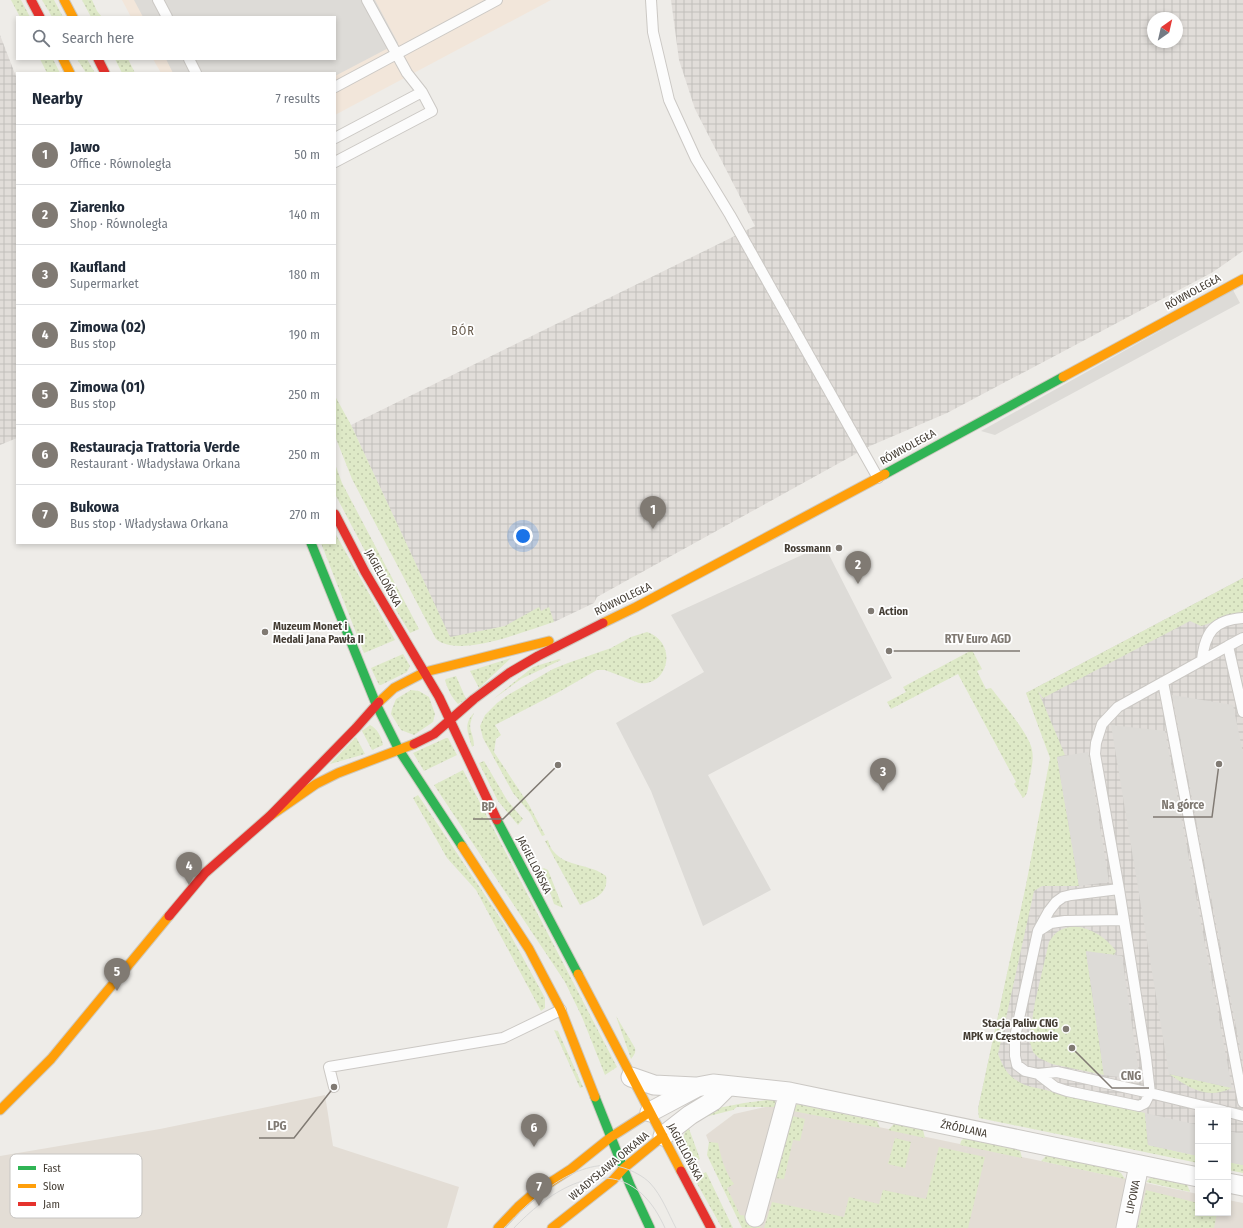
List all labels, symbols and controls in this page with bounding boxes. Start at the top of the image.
north arrow [1147,12,1183,48]
search box [16,16,336,60]
icon: search [30,27,52,49]
text: Search here [62,29,134,47]
text: Nearby [32,88,83,109]
text: 7 results [276,91,320,106]
text: Jawo [70,138,100,156]
text: 1 [42,147,48,162]
text: 50 m [294,147,320,162]
text: Office · Równoległa [70,156,171,171]
text: Ziarenko [70,198,125,216]
text: 2 [42,207,48,222]
text: 140 m [289,207,320,222]
text: Shop · Równoległa [70,216,168,231]
text: Kaufland [70,258,126,276]
text: 3 [42,267,48,282]
text: 180 m [289,267,320,282]
street label: RÓWNOLEGŁA [1162,270,1223,313]
text: Supermarket [70,276,139,291]
text: Zimowa (02) [70,318,145,336]
district label: BÓR [451,323,475,338]
text: 4 [42,327,48,342]
text: 190 m [289,327,320,342]
text: Bus stop [70,336,116,351]
text: Zimowa (01) [70,378,145,396]
text: 5 [42,387,48,402]
text: 250 m [288,387,320,402]
text: Bus stop [70,396,116,411]
street label: RÓWNOLEGŁA [877,425,938,468]
text: Restauracja Trattoria Verde [70,438,240,456]
text: 6 [42,447,48,462]
text: 250 m [288,447,320,462]
text: Restaurant · Władysława Orkana [70,456,240,471]
pin: 1 [640,496,666,529]
text: Bukowa [70,498,119,516]
text: 7 [42,507,48,522]
text: 270 m [289,507,320,522]
text: Bus stop · Władysława Orkana [70,516,228,531]
your location [513,526,533,546]
place label: Rossmann [784,542,831,555]
marker: Rossmann [834,543,844,553]
street label: JAGIELLOŃSKA [362,547,405,609]
pin: 2 [845,551,871,584]
street label: RÓWNOLEGŁA [592,579,654,618]
place label: Action [878,605,908,618]
marker: Action [866,606,876,616]
place label: Muzeum Monet i Medali Jana Pawła II [273,620,364,646]
marker: Muzeum Monet i Medali Jana Pawła II [260,627,270,637]
callout: RTV Euro AGD [937,627,1020,651]
text: RTV Euro AGD [945,632,1011,646]
pin: 3 [870,758,896,791]
callout: Na górce [1153,793,1212,817]
callout: BP [473,795,503,819]
text: Na górce [1162,798,1204,812]
text: BP [481,800,495,814]
street label: JAGIELLOŃSKA [514,834,555,896]
pin: 4 [176,852,202,885]
pin: 5 [104,958,130,991]
place label: Stacja Paliw CNG MPK w Częstochowie [963,1017,1059,1043]
marker: Stacja Paliw CNG MPK w Częstochowie [1061,1024,1071,1034]
callout: CNG [1112,1064,1149,1088]
text: CNG [1121,1069,1141,1083]
map controls [1195,1108,1231,1216]
button: + [1195,1108,1231,1144]
callout: LPG [259,1114,294,1138]
pin: 6 [521,1114,547,1147]
street label: ŹRÓDLANA [939,1117,989,1140]
text: LPG [267,1119,287,1133]
street label: JAGIELLOŃSKA [664,1121,706,1183]
street label: WŁADYSŁAWA ORKANA [566,1129,652,1203]
button: − [1195,1144,1231,1180]
legend [10,1154,142,1218]
text: Fast [43,1162,61,1175]
pin: 7 [526,1173,552,1206]
street label: LIPOWA [1123,1179,1143,1215]
text: Slow [43,1180,64,1193]
button: locate [1195,1180,1231,1216]
text: Jam [43,1198,60,1211]

